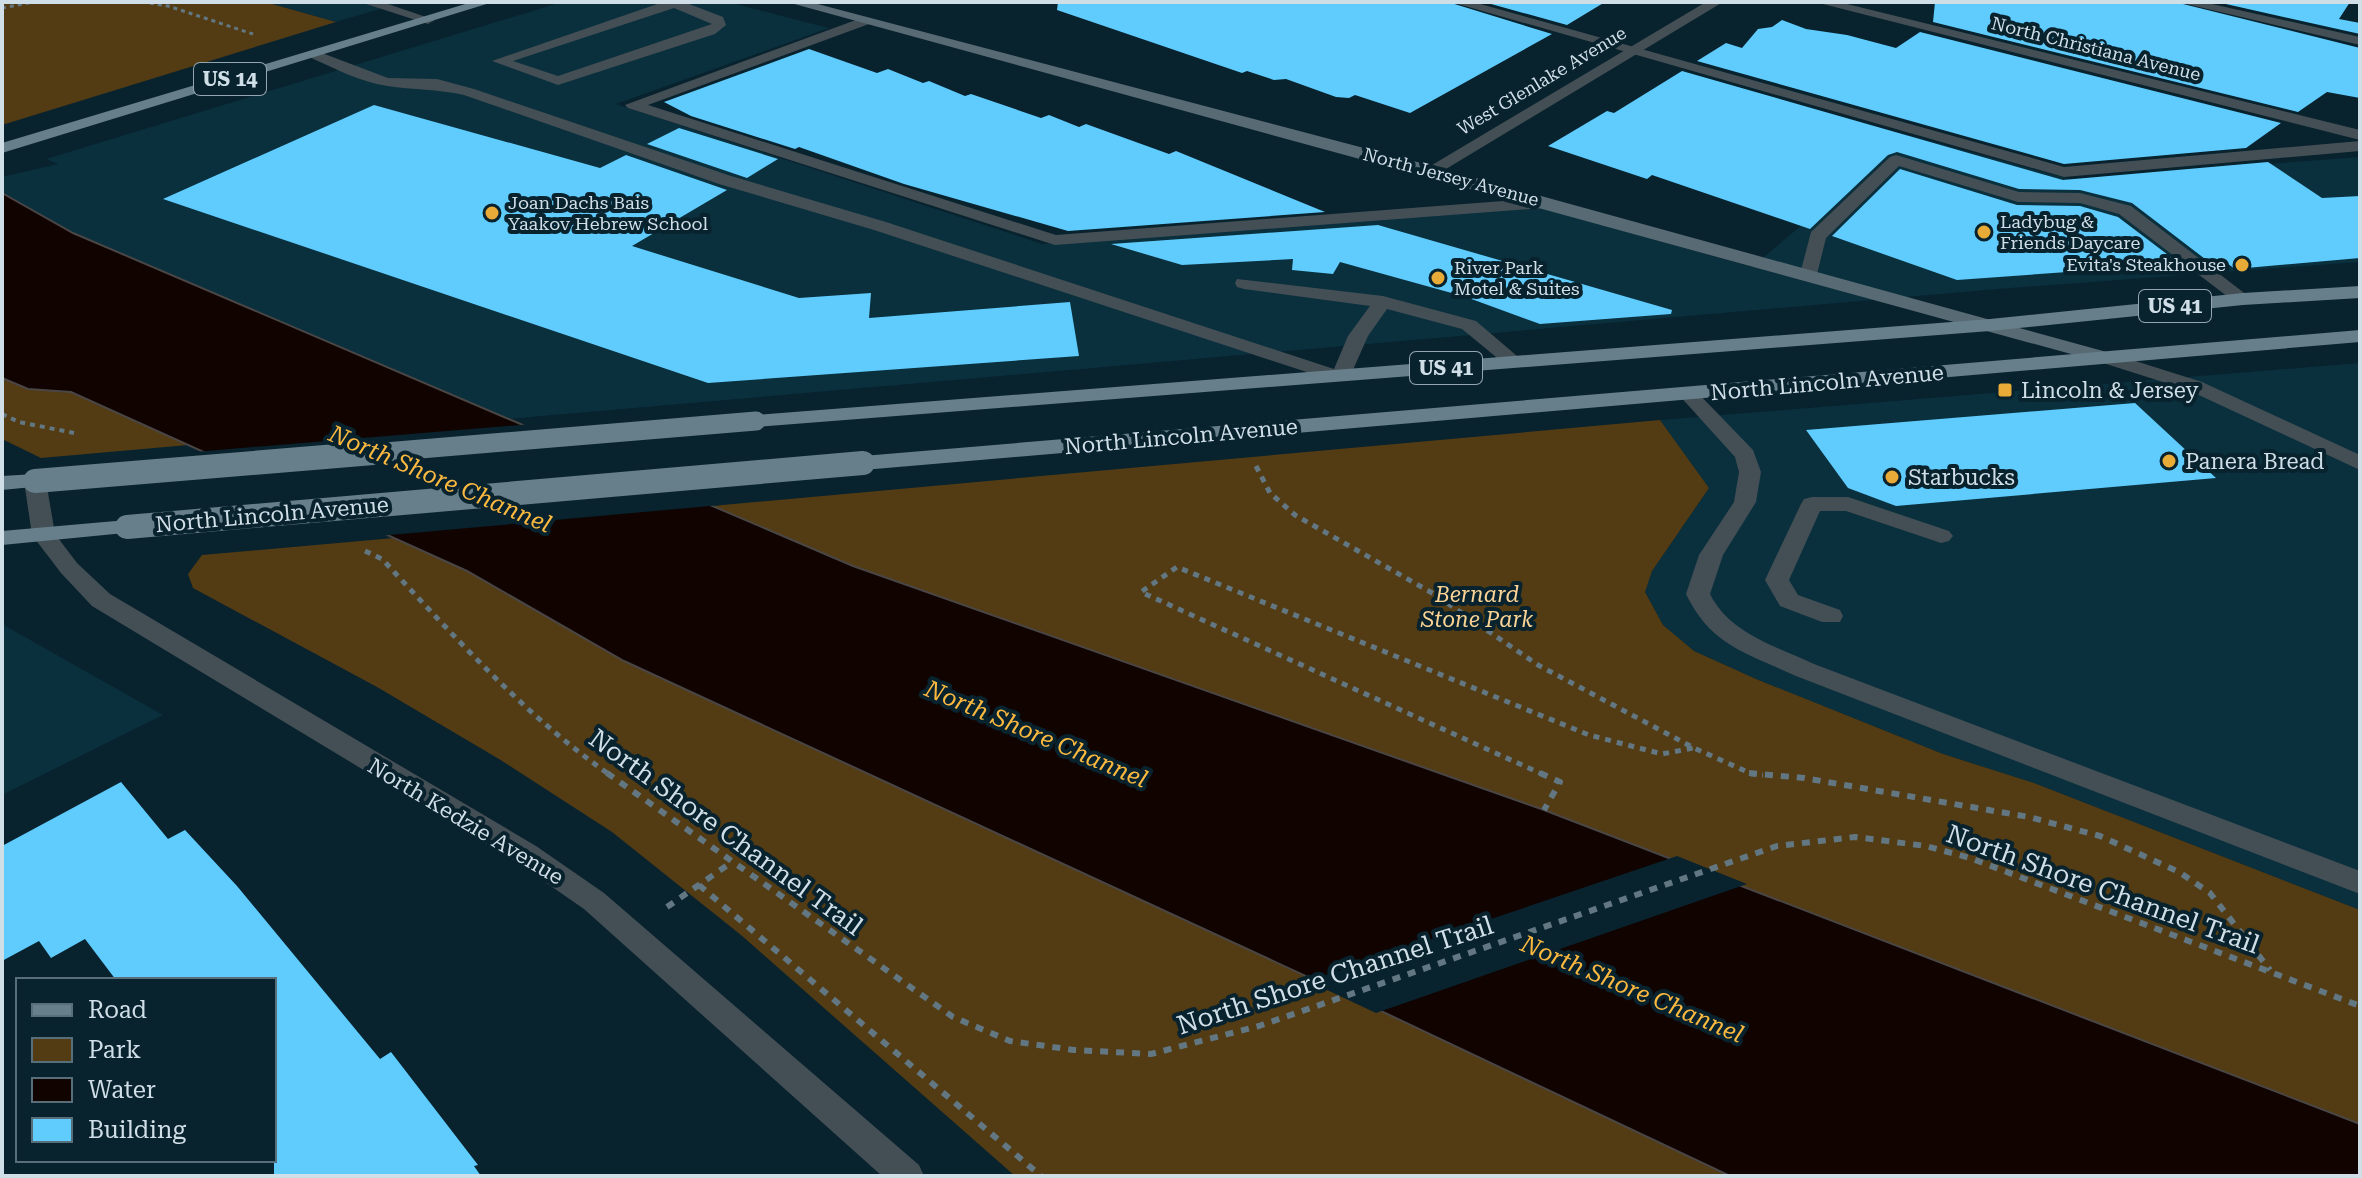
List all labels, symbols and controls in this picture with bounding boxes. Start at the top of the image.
street label: North Christiana Avenue [1989,12,2203,85]
street label: West Glenlake Avenue [1454,22,1630,139]
road number: US 14 [194,63,266,95]
street label: North Jersey Avenue [1361,143,1541,210]
place label: Joan Dachs Bais Yaakov Hebrew School [508,192,709,234]
marker: Joan Dachs Bais Yaakov Hebrew School [483,204,501,222]
place label: Ladybug & Friends Daycare [2000,211,2140,253]
marker: Ladybug & Friends Daycare [1975,223,1993,241]
place label: Evita's Steakhouse [2066,254,2226,275]
marker: Evita's Steakhouse [2233,256,2251,274]
place label: River Park Motel & Suites [1454,257,1579,299]
marker: River Park Motel & Suites [1429,269,1447,287]
road number: US 41 [2139,290,2211,322]
road number: US 41 [1410,352,1482,384]
street label: North Lincoln Avenue [1709,360,1945,405]
place label: Lincoln & Jersey [2021,378,2199,403]
marker: Lincoln & Jersey [1996,381,2014,399]
street label: North Lincoln Avenue [1063,414,1299,459]
water label: North Shore Channel [324,419,555,539]
place label: Panera Bread [2185,449,2324,474]
marker: Panera Bread [2160,452,2178,470]
place label: Starbucks [1908,465,2015,490]
marker: Starbucks [1883,468,1901,486]
street label: North Lincoln Avenue [154,492,390,537]
park label: Bernard Stone Park [1420,582,1533,632]
water label: North Shore Channel [920,674,1151,794]
street label: North Shore Channel Trail [583,723,869,941]
street label: North Kedzie Avenue [363,753,568,890]
street label: North Shore Channel Trail [1943,818,2263,960]
street label: North Shore Channel Trail [1173,910,1497,1040]
water label: North Shore Channel [1516,929,1747,1049]
legend [16,978,276,1162]
text: Road [88,996,147,1024]
text: Park [88,1036,141,1064]
text: Water [88,1076,156,1104]
text: Building [88,1116,186,1144]

